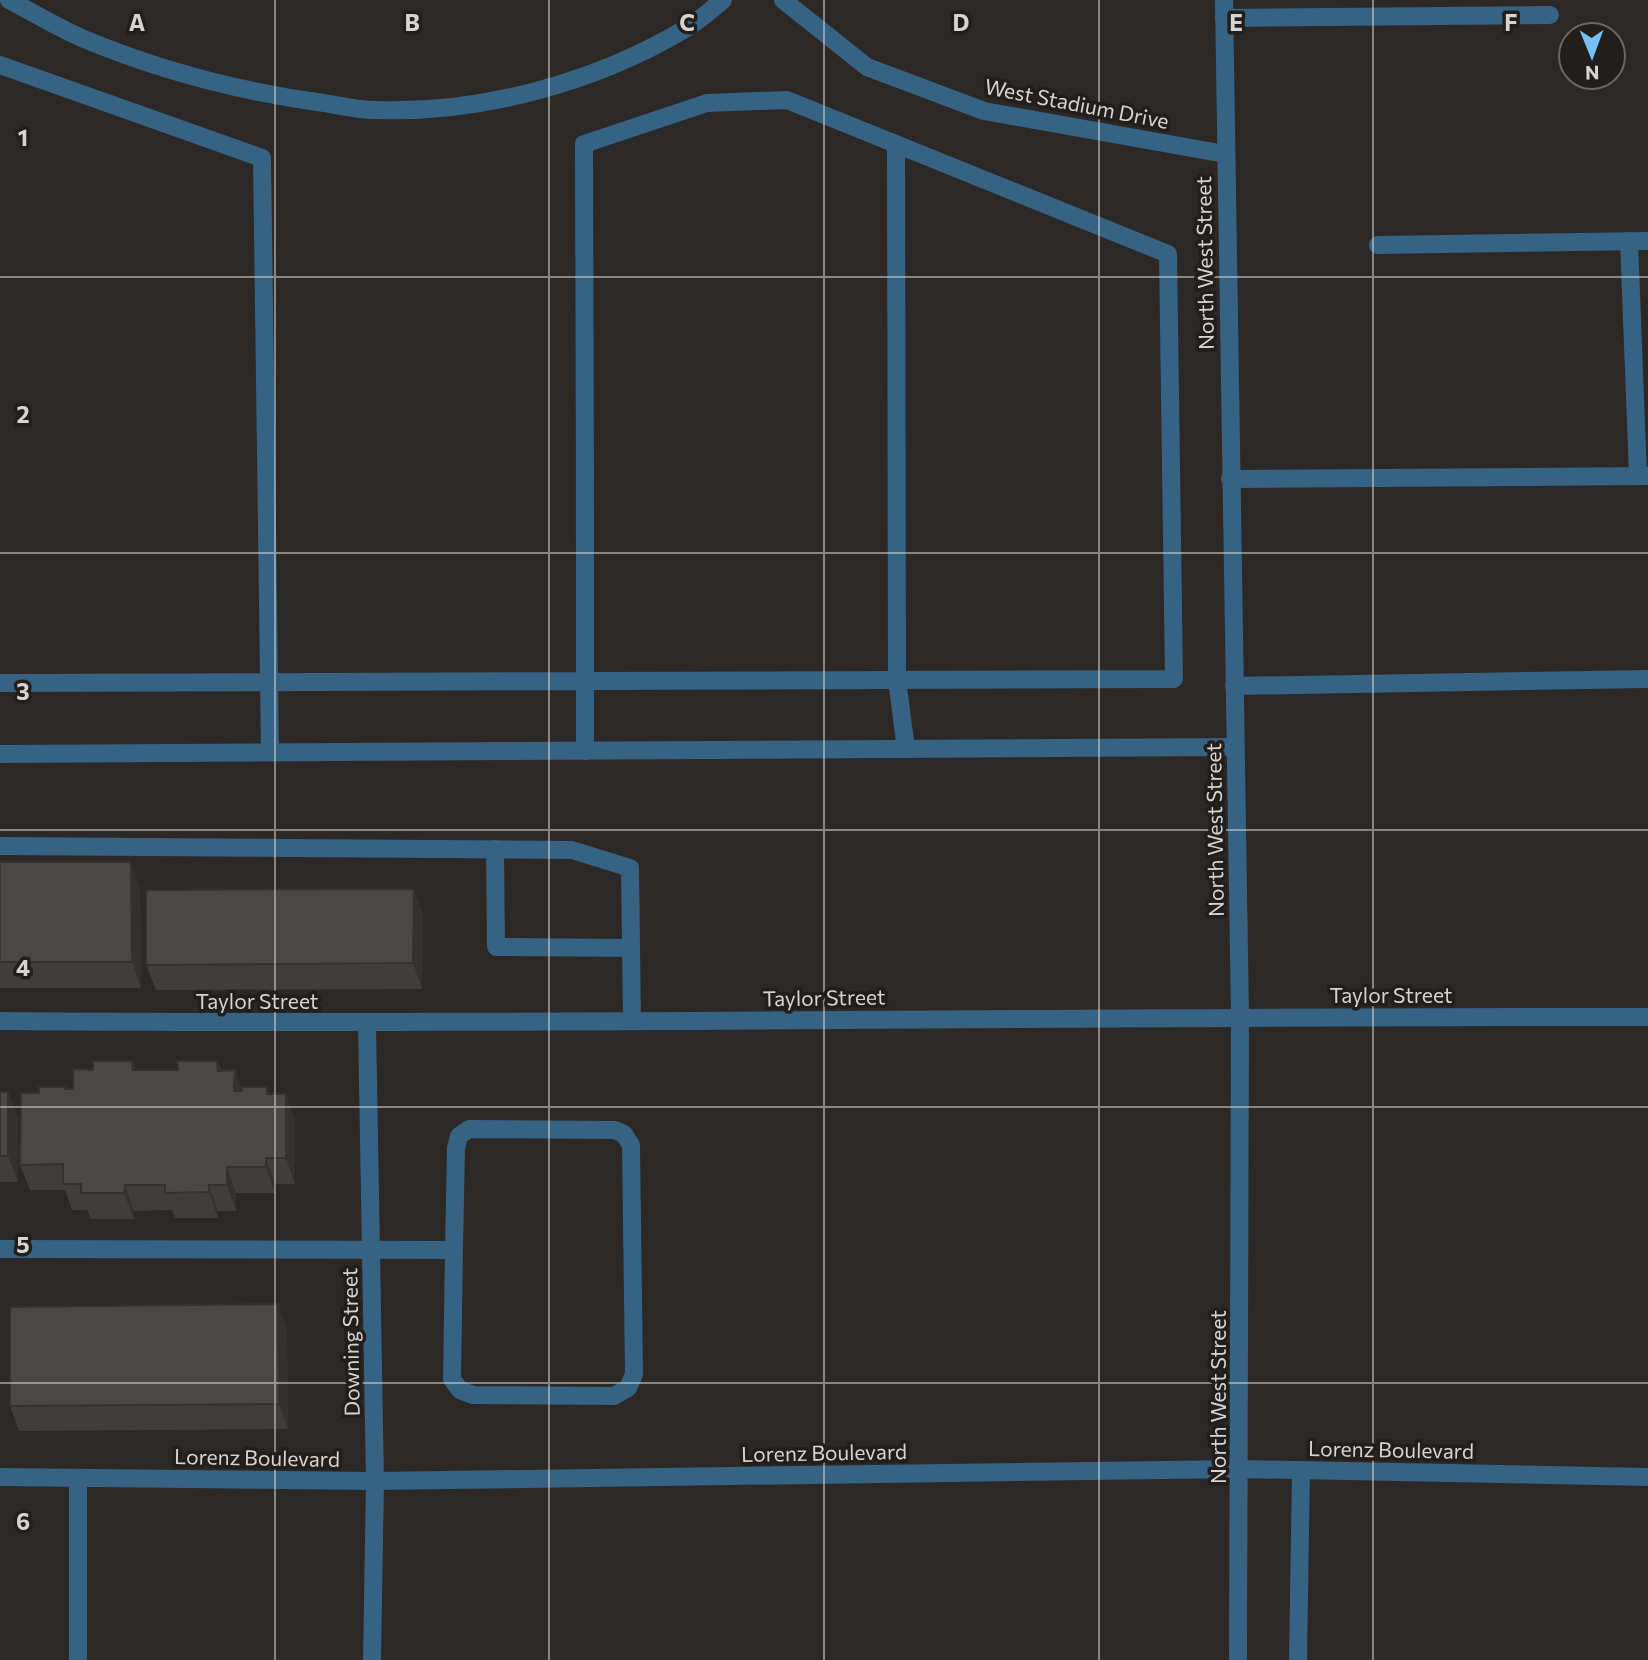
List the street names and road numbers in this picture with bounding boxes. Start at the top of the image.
street label: West Stadium Drive [983,73,1171,133]
street label: North West Street [1190,176,1218,350]
street label: North West Street [1200,743,1228,917]
street label: Taylor Street [1330,982,1452,1007]
street label: Taylor Street [762,983,886,1011]
street label: Taylor Street [196,988,318,1013]
street label: Downing Street [336,1267,364,1417]
street label: North West Street [1205,1310,1230,1484]
street label: Lorenz Boulevard [1308,1435,1474,1463]
street label: Lorenz Boulevard [741,1438,907,1466]
street label: Lorenz Boulevard [174,1443,340,1471]

